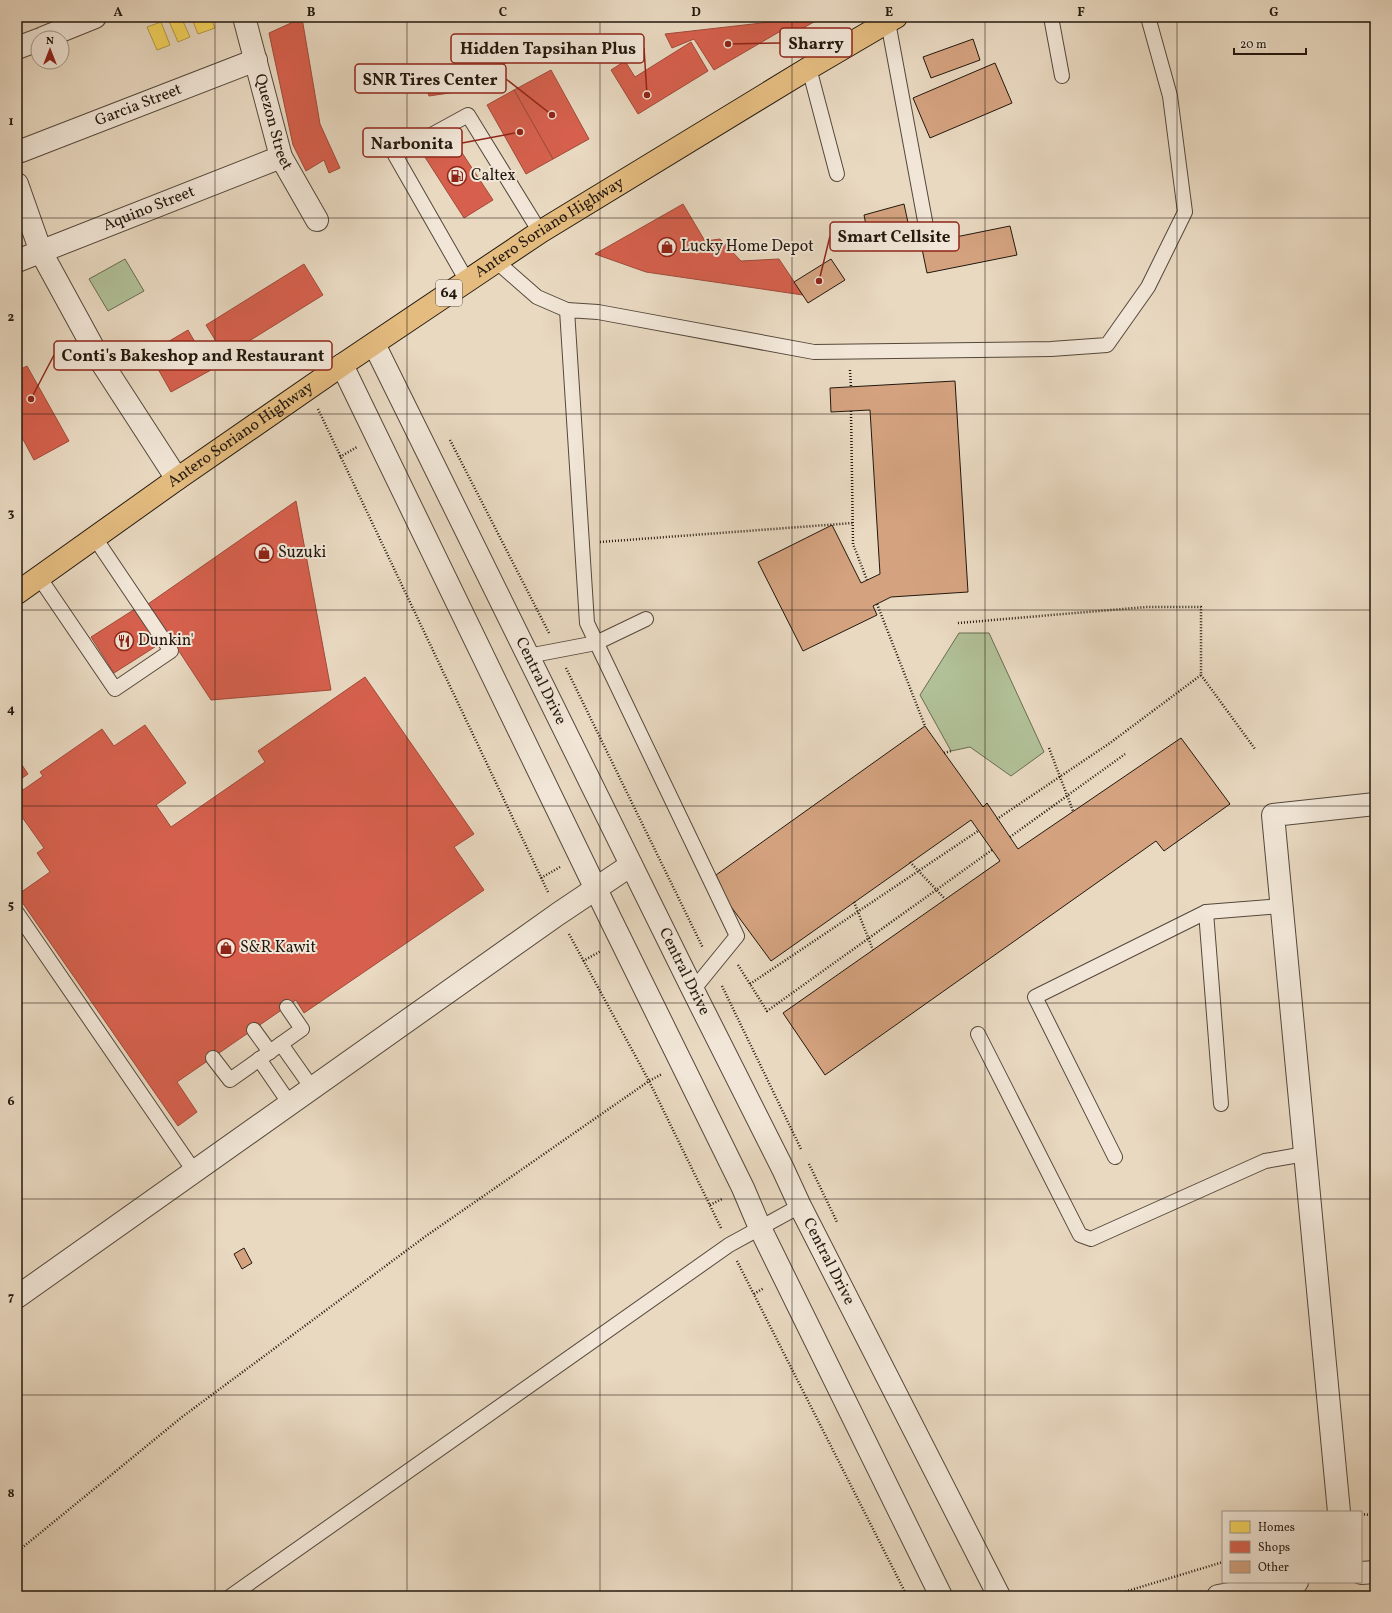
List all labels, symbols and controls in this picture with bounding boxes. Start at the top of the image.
text: A [113,4,123,22]
text: B [307,4,316,22]
text: C [499,4,507,22]
text: D [691,4,701,22]
text: E [885,4,893,22]
text: F [1077,4,1085,22]
text: G [1269,4,1279,22]
callout: Sharry [780,28,852,57]
north arrow [30,30,70,70]
scale bar [1234,30,1306,56]
text: Sharry [788,33,844,56]
text: N [46,34,54,49]
callout: Hidden Tapsihan Plus [451,34,644,63]
text: 20 m [1240,37,1267,53]
text: Hidden Tapsihan Plus [460,38,636,61]
callout: SNR Tires Center [355,64,506,93]
text: SNR Tires Center [363,69,497,92]
street label: Quezon Street [248,71,298,175]
street label: Garcia Street [92,79,186,132]
text: 1 [8,113,14,131]
callout: Narbonita [363,128,462,157]
text: Narbonita [371,133,453,156]
fuel station icon: Caltex [446,165,468,187]
place label: Caltex [471,165,516,187]
street label: Antero Soriano Highway [471,172,629,284]
street label: Aquino Street [100,181,199,237]
callout: Smart Cellsite [830,222,959,251]
text: Smart Cellsite [838,226,951,249]
shop icon: Lucky Home Depot [656,236,678,258]
place label: Lucky Home Depot [681,236,814,258]
road number: 64 [436,280,462,306]
text: 2 [8,309,15,327]
callout: Conti's Bakeshop and Restaurant [54,341,332,370]
text: Conti's Bakeshop and Restaurant [62,345,325,368]
street label: Antero Soriano Highway [163,377,319,493]
text: 3 [8,505,15,523]
shop icon: Suzuki [253,542,275,564]
place label: Suzuki [278,542,327,564]
restaurant icon: Dunkin' [113,630,135,652]
place label: Dunkin' [138,630,194,652]
street label: Central Drive [510,634,571,729]
text: 4 [7,701,15,719]
text: 5 [8,897,14,915]
street label: Central Drive [653,924,715,1019]
shop icon: S&R Kawit [215,937,237,959]
place label: S&R Kawit [240,937,316,959]
text: 6 [7,1093,15,1111]
street label: Central Drive [797,1214,860,1309]
text: 7 [8,1289,14,1307]
text: 8 [7,1485,15,1503]
legend [1222,1511,1362,1583]
text: Homes [1258,1520,1295,1536]
text: Shops [1258,1540,1290,1556]
text: Other [1258,1560,1289,1576]

